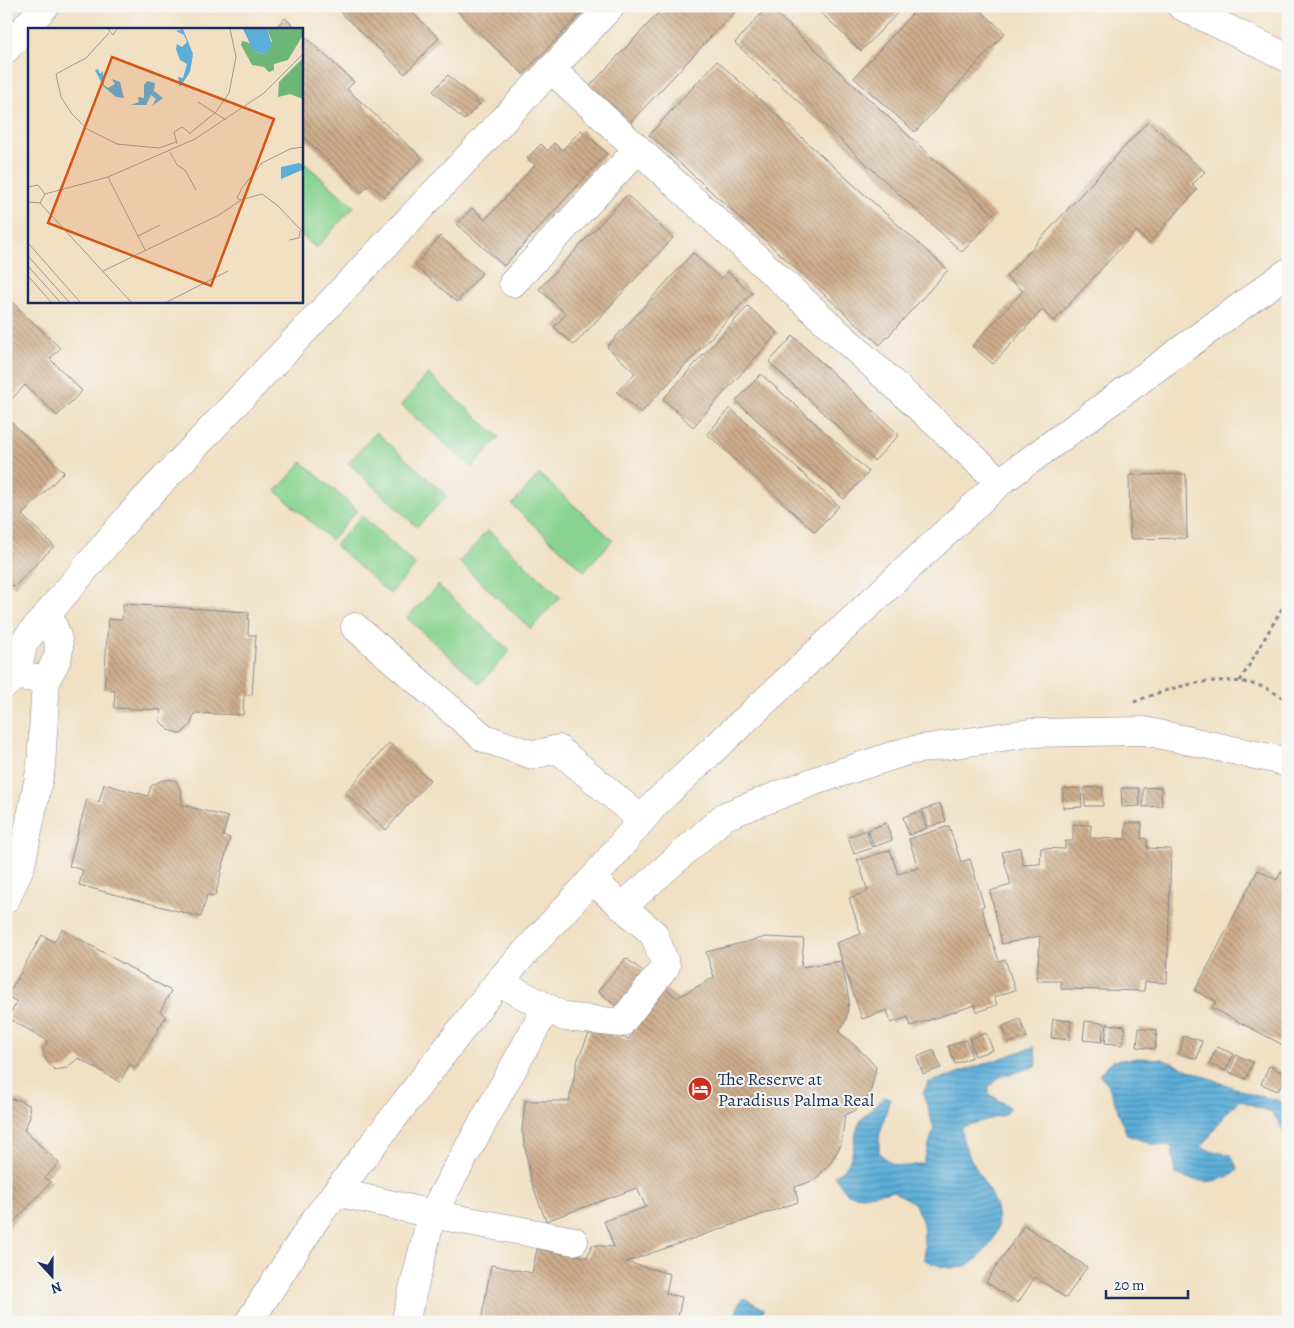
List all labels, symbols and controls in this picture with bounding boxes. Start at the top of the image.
inset map [28,28,302,302]
place label: The Reserve at Paradisus Palma Real [718,1067,875,1112]
hotel icon: The Reserve at Paradisus Palma Real [687,1076,713,1102]
north arrow [28,1250,78,1300]
scale bar [1106,1268,1189,1300]
text: 20 m [1114,1275,1145,1295]
text: N [48,1277,65,1298]

